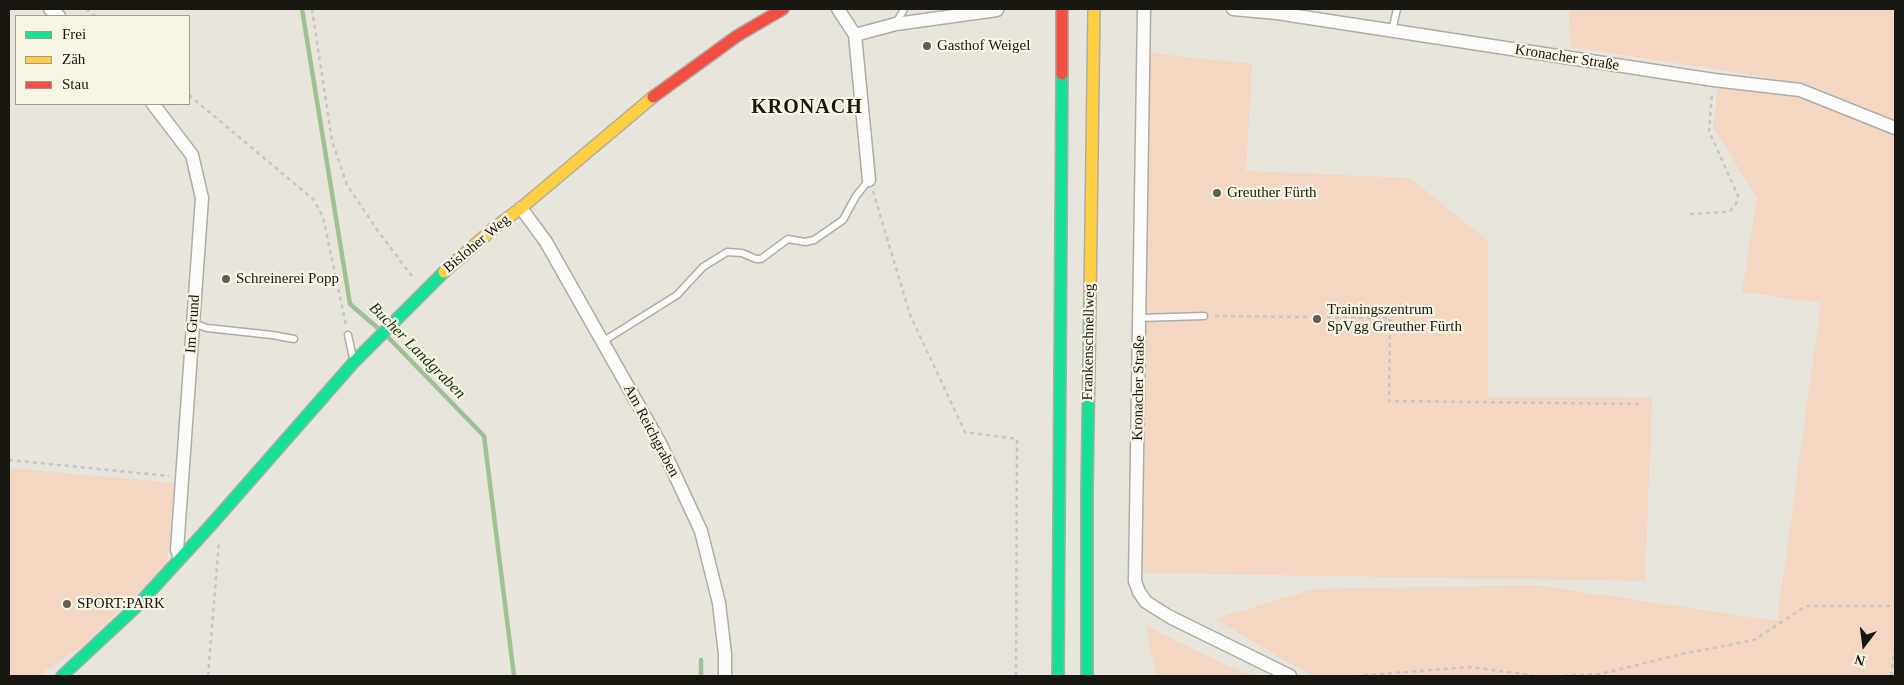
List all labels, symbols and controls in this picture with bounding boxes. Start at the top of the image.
legend [15,15,190,105]
text: Frei [62,26,86,42]
place label: Gasthof Weigel [937,37,1030,55]
marker: Gasthof Weigel [921,40,933,52]
street label: Kronacher Straße [1514,41,1620,75]
text: Zäh [62,51,85,67]
text: Stau [62,76,89,92]
district label: KRONACH [750,96,864,120]
place label: Greuther Fürth [1227,184,1317,202]
marker: Greuther Fürth [1211,187,1223,199]
street label: Bisloher Weg [440,211,514,277]
place label: Schreinerei Popp [236,270,339,288]
marker: Schreinerei Popp [220,273,232,285]
street label: Frankenschnellweg [1079,284,1099,400]
street label: Im Grund [182,294,204,354]
water label: Bucher Landgraben [365,299,469,403]
place label: Trainingszentrum SpVgg Greuther Fürth [1327,301,1462,336]
marker: Trainingszentrum SpVgg Greuther Fürth [1311,313,1323,325]
street label: Kronacher Straße [1129,335,1149,441]
street label: Am Reichgraben [619,382,683,480]
place label: SPORT:PARK [77,595,165,613]
marker: SPORT:PARK [61,598,73,610]
north arrow [1839,620,1889,670]
text: N [1853,651,1867,669]

